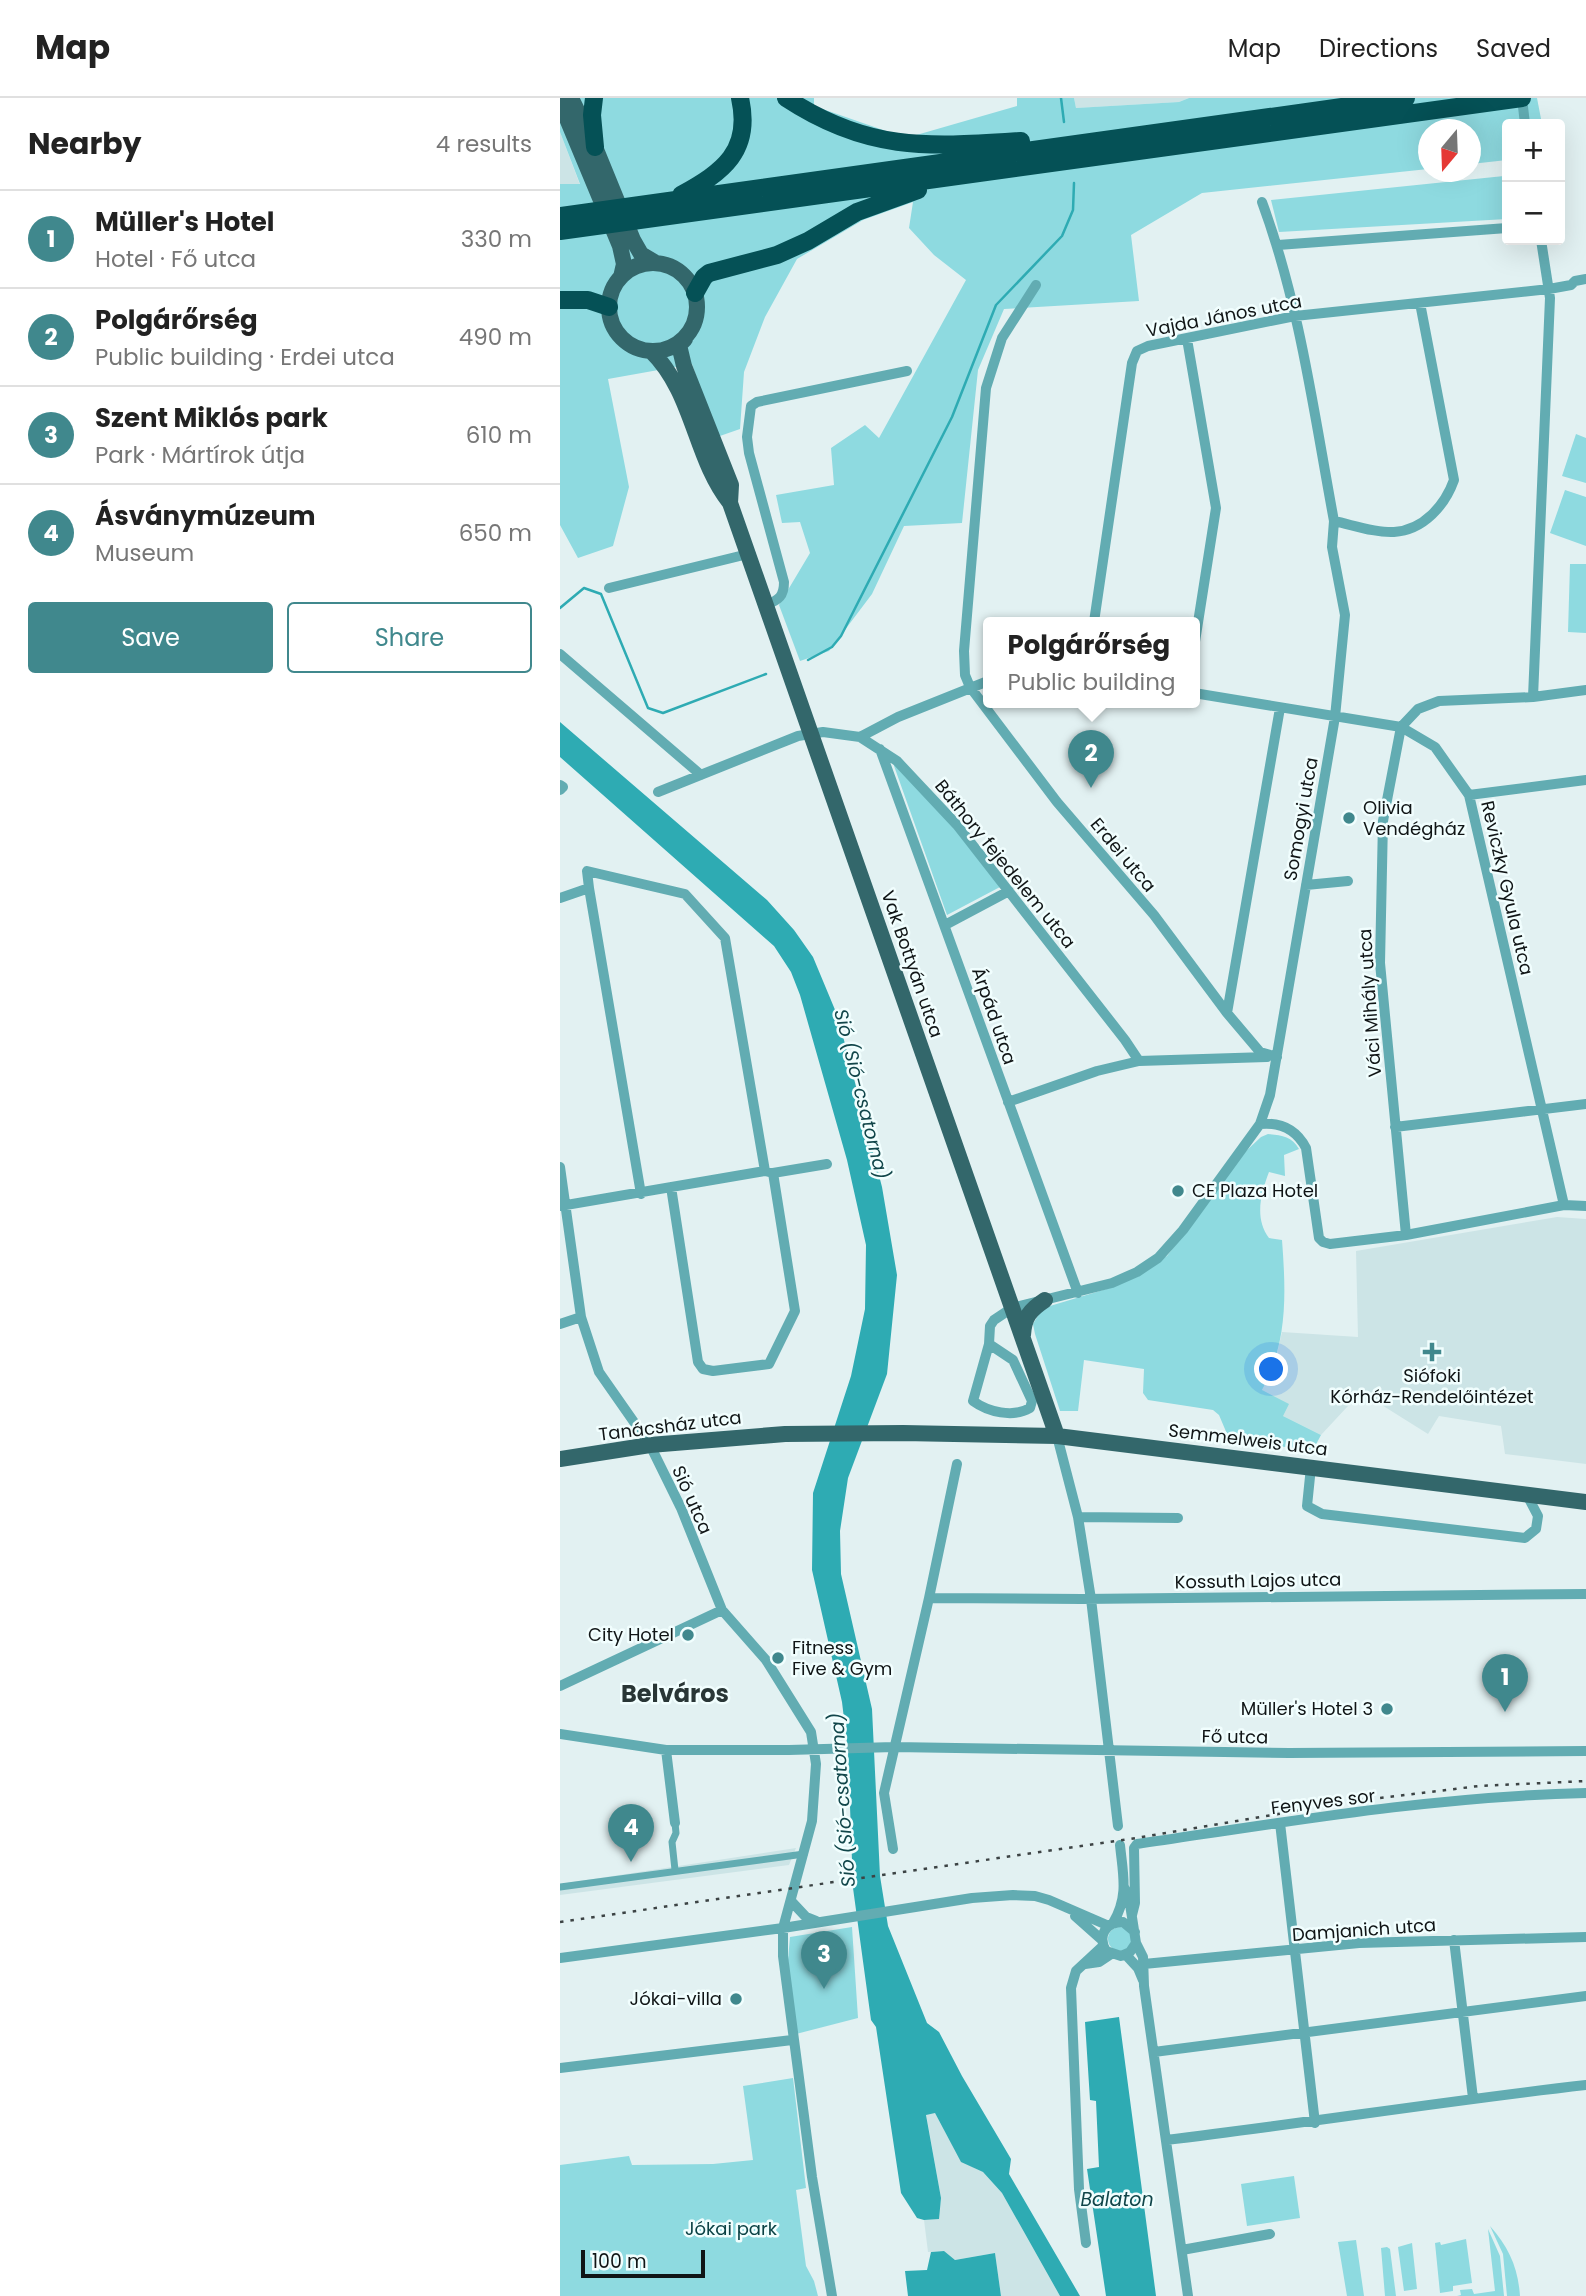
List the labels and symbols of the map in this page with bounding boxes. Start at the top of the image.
north arrow [1418,119,1481,182]
street label: Vajda János utca [1144,288,1304,343]
pin: 2 [1068,730,1114,788]
street label: Somogyi utca [1277,755,1324,883]
street label: Báthory fejedelem utca [929,774,1081,953]
place label: Olivia Vendégház [1363,795,1465,841]
street label: Reviczky Gyula utca [1475,798,1540,978]
marker: Olivia Vendégház [1341,810,1357,826]
street label: Erdei utca [1085,812,1162,897]
street label: Vak Bottyán utca [876,887,949,1041]
street label: Váci Mihály utca [1352,928,1387,1078]
street label: Árpád utca [966,964,1023,1068]
water label: Sió (Sió-csatorna) [827,1006,896,1182]
place label: CE Plaza Hotel [1192,1178,1318,1203]
marker: CE Plaza Hotel [1170,1183,1186,1199]
marker: Siófoki Kórház-Rendelőintézet [1422,1342,1442,1362]
your location [1254,1352,1288,1386]
place label: Siófoki Kórház-Rendelőintézet [1330,1363,1534,1409]
street label: Tanácsház utca [597,1404,743,1447]
street label: Semmelweis utca [1167,1417,1329,1462]
street label: Sió utca [666,1462,719,1538]
street label: Kossuth Lajos utca [1174,1567,1342,1594]
place label: City Hotel [588,1622,674,1647]
marker: City Hotel [680,1627,696,1643]
place label: Fitness Five & Gym [792,1635,892,1681]
marker: Fitness Five & Gym [770,1650,786,1666]
pin: 1 [1482,1654,1528,1712]
district label: Belváros [621,1677,729,1710]
place label: Müller's Hotel 3 [1241,1696,1373,1721]
marker: Müller's Hotel 3 [1379,1701,1395,1717]
water label: Sió (Sió-csatorna) [823,1712,862,1888]
street label: Fő utca [1202,1723,1269,1750]
street label: Fenyves sor [1269,1783,1377,1820]
pin: 4 [608,1804,654,1862]
street label: Damjanich utca [1291,1912,1437,1947]
pin: 3 [801,1931,847,1989]
place label: Jókai-villa [630,1986,722,2011]
marker: Jókai-villa [728,1991,744,2007]
water label: Balaton [1080,2186,1154,2213]
park label: Jókai park [685,2216,778,2241]
scale bar [581,2247,705,2279]

